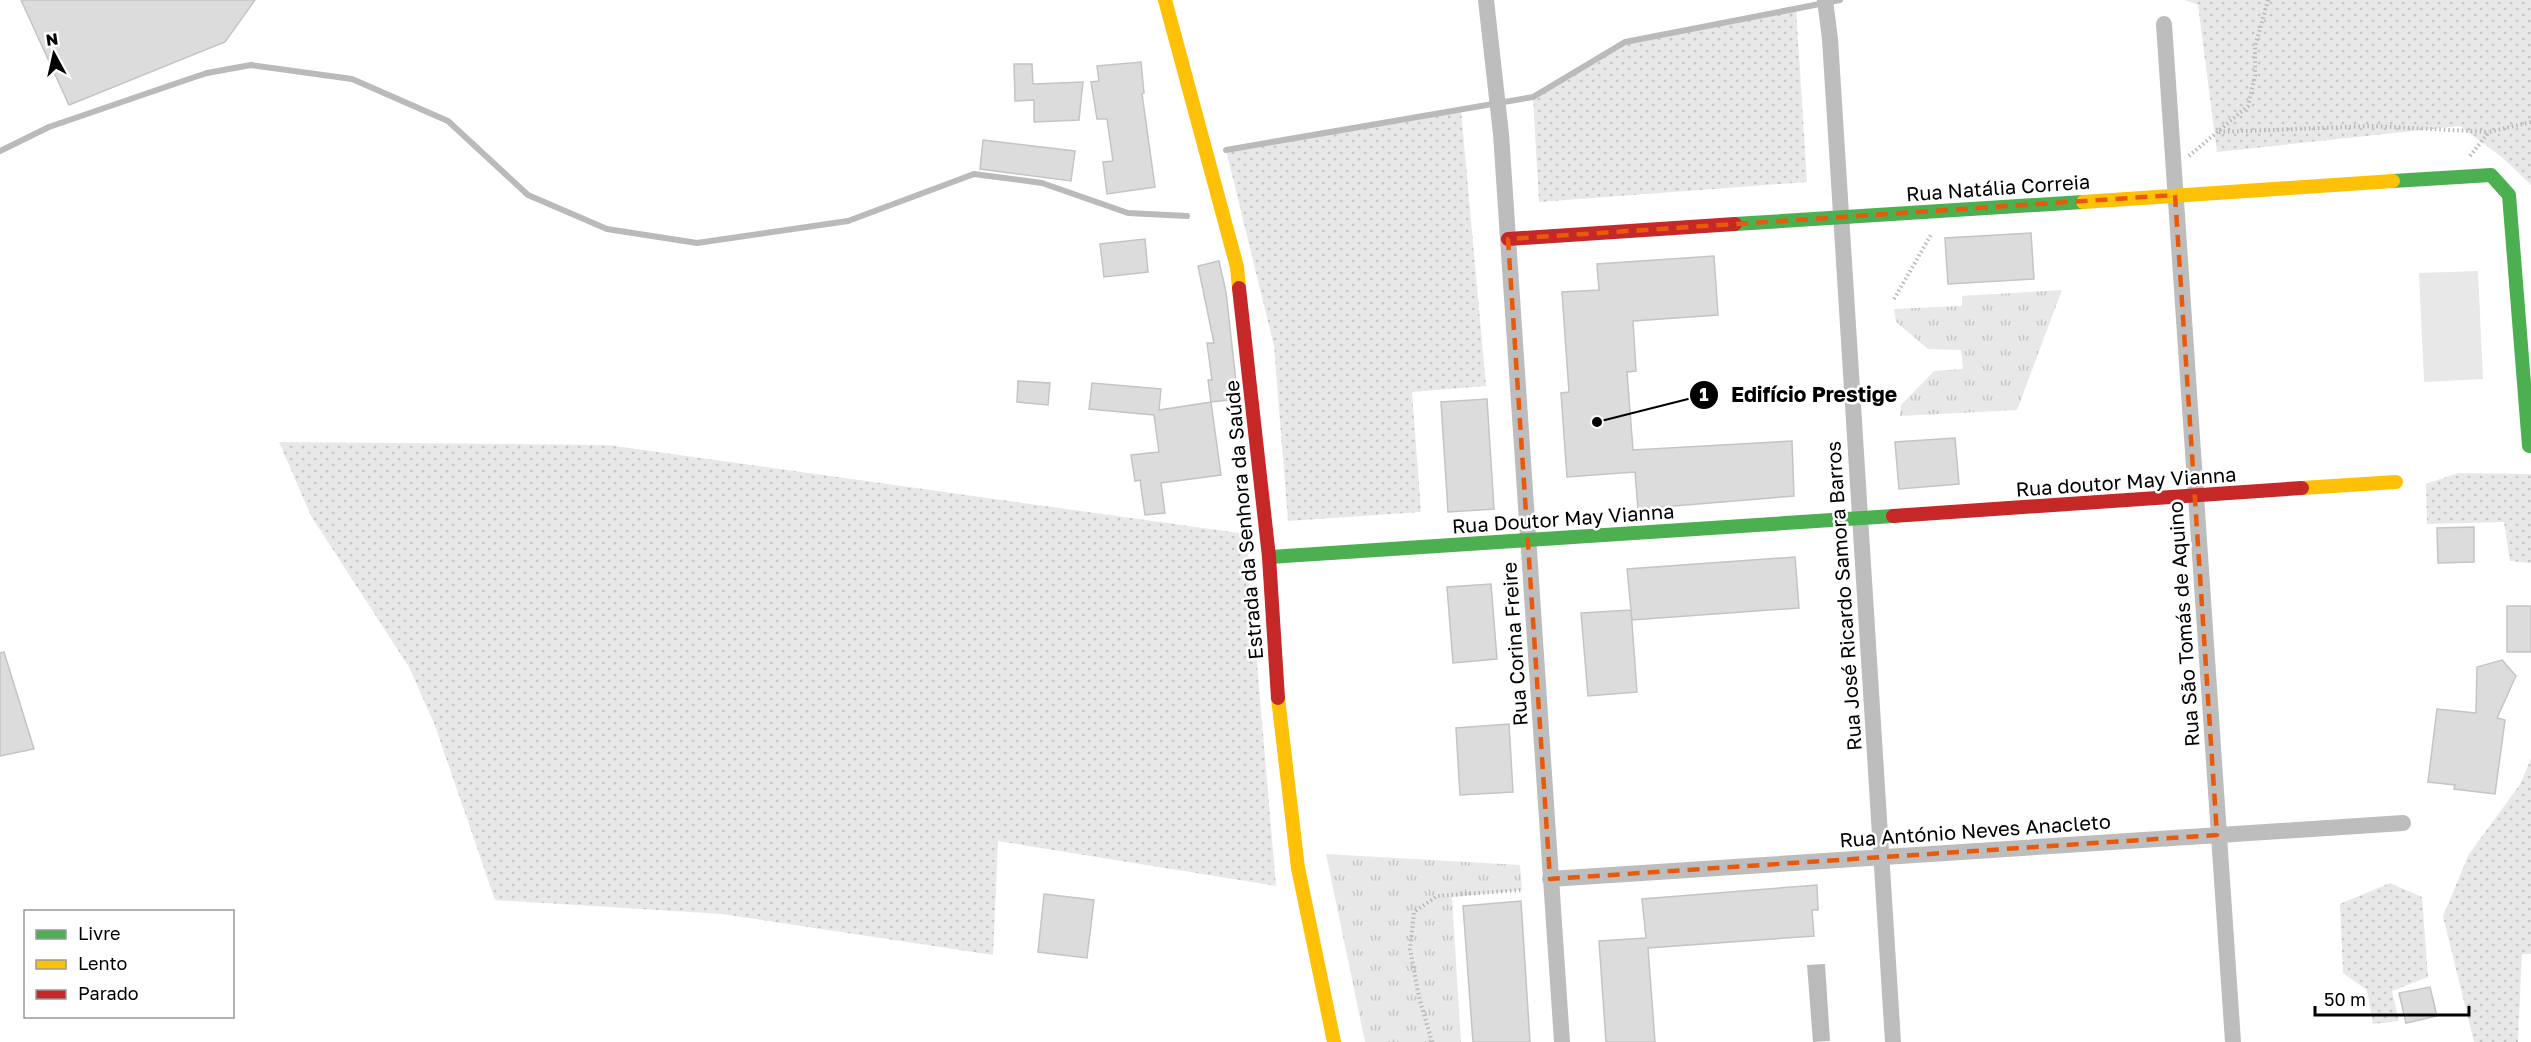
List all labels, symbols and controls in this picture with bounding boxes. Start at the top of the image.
north arrow [24,24,84,84]
text: N [44,28,59,50]
street label: Rua Natália Correia [1905,169,2091,205]
callout: Edifício Prestige [1689,375,1910,414]
street label: Estrada da Senhora da Saúde [1219,379,1267,661]
text: Edifício Prestige [1731,381,1897,407]
text: 1 [1699,383,1709,405]
street label: Rua José Ricardo Samora Barros [1820,440,1866,752]
street label: Rua doutor May Vianna [2015,461,2237,501]
street label: Rua Doutor May Vianna [1451,498,1675,538]
street label: Rua São Tomás de Aquino [2162,500,2204,748]
street label: Rua Corina Freire [1496,561,1532,727]
street label: Rua António Neves Anacleto [1839,809,2111,851]
legend [24,910,234,1018]
text: Livre [78,922,120,944]
text: Lento [78,952,127,974]
scale bar [2315,979,2470,1017]
text: Parado [78,982,139,1004]
text: 50 m [2324,988,2366,1010]

